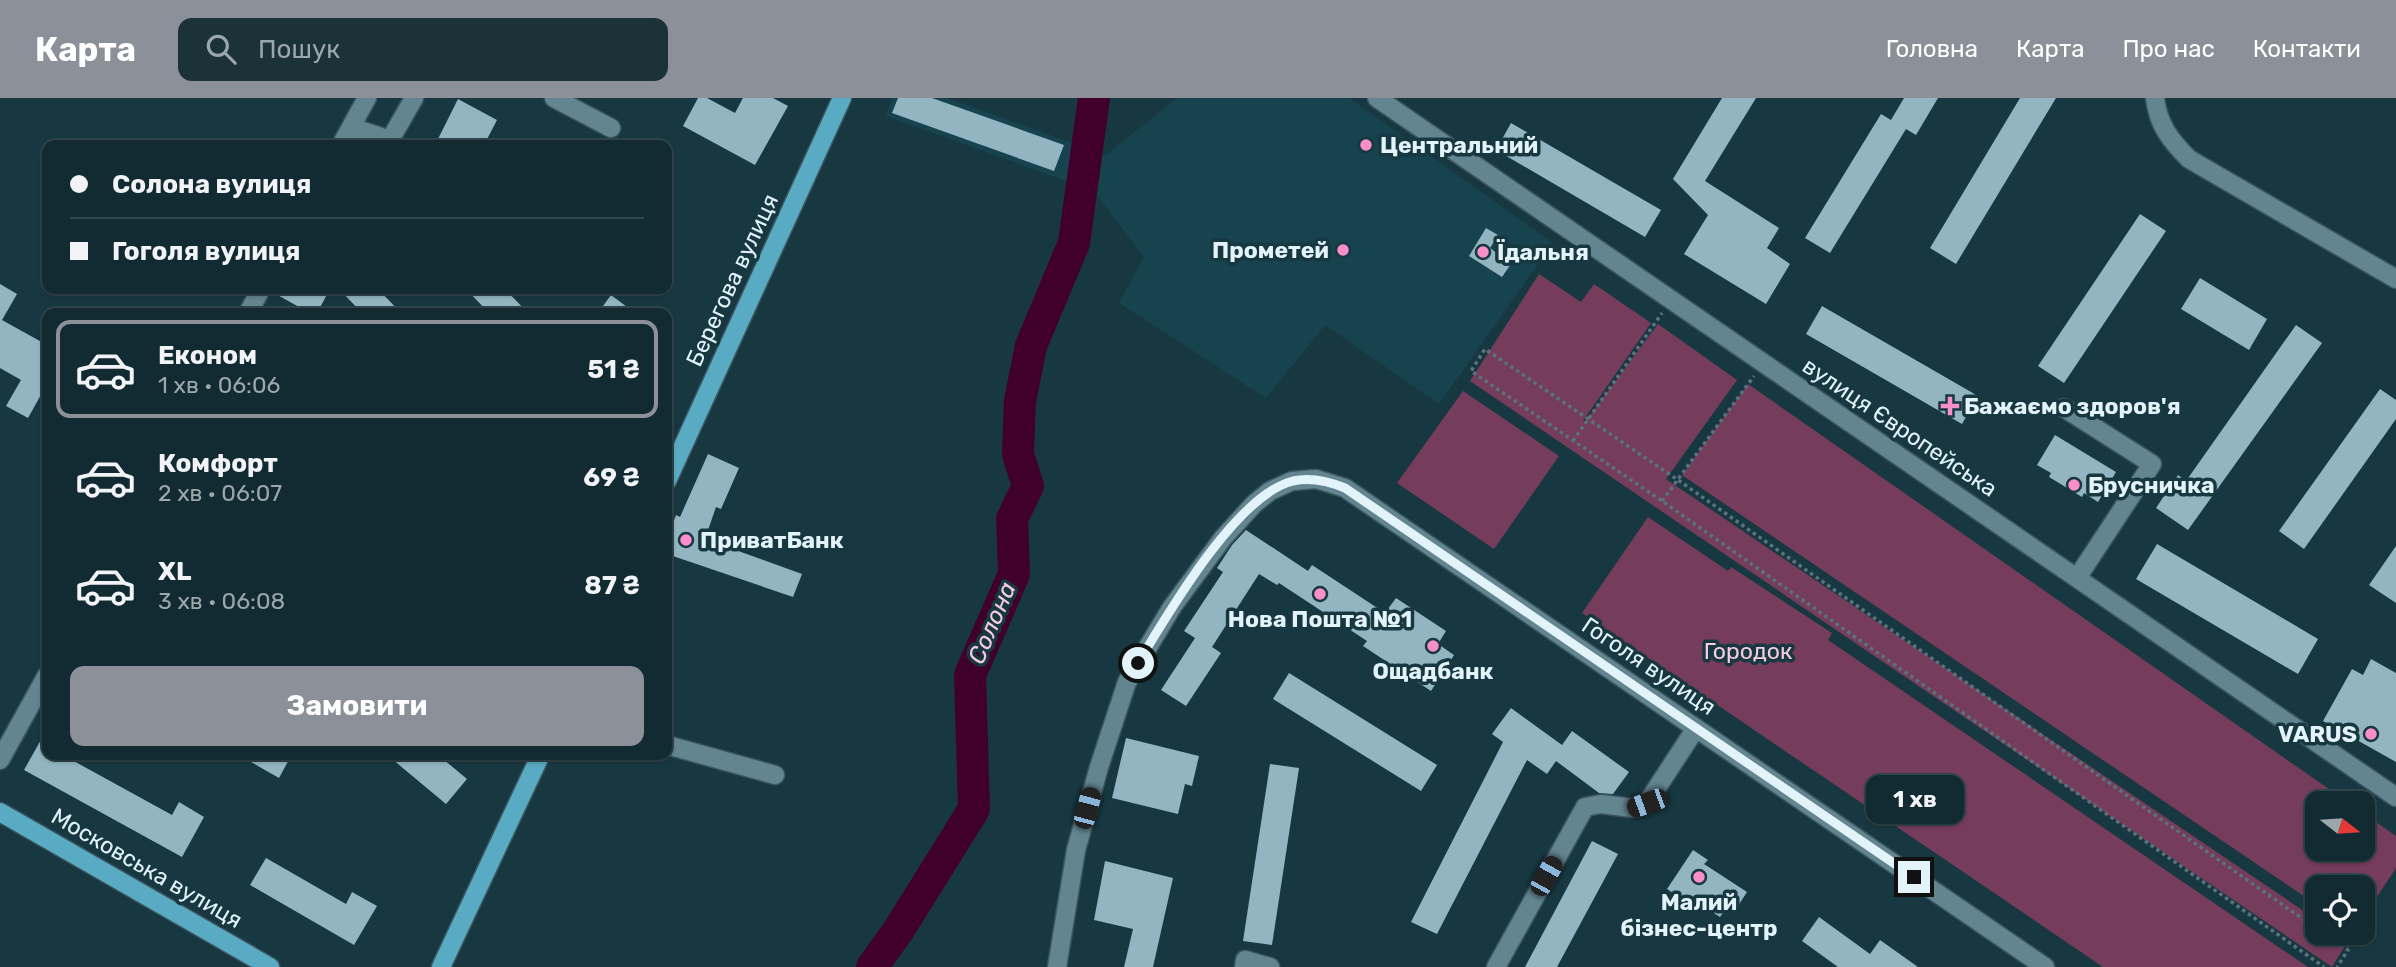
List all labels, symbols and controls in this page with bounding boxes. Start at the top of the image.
search box [178,18,668,81]
text: Карта [35,30,136,69]
icon: search [202,30,240,68]
text: Пошук [258,34,340,65]
text: Головна [1886,35,1978,63]
text: Карта [2016,35,2084,63]
text: Про нас [2122,35,2215,63]
text: Контакти [2253,35,2361,63]
place label: Центральний [1380,131,1538,159]
marker: Центральний [1358,137,1374,153]
text: Солона вулиця [112,169,311,200]
street label: Берегова вулиця [680,189,784,371]
text: Гоголя вулиця [112,236,301,267]
place label: Прометей [1212,236,1329,264]
place label: Їдальня [1496,238,1589,266]
marker: Прометей [1335,242,1351,258]
marker: Їдальня [1475,244,1491,260]
icon: car [74,338,137,401]
text: Економ [158,340,257,371]
street label: вулиця Європейська [1797,351,2003,503]
text: 51 ₴ [587,354,640,385]
text: 1 хв · 06:06 [158,371,280,399]
place label: Бажаємо здоров'я [1964,392,2181,420]
marker: Бажаємо здоров'я [1942,398,1958,414]
icon: car [74,446,137,509]
text: Комфорт [158,448,278,479]
text: 69 ₴ [583,462,640,493]
place label: Брусничка [2088,471,2215,499]
marker: Брусничка [2066,477,2082,493]
text: 2 хв · 06:07 [158,479,282,507]
place label: ПриватБанк [700,526,844,554]
marker: ПриватБанк [678,532,694,548]
icon: car [74,554,137,617]
text: XL [158,556,191,587]
text: 87 ₴ [584,570,640,601]
water label: Солона [962,578,1022,668]
marker: Нова Пошта №1 [1312,586,1328,602]
text: 3 хв · 06:08 [158,587,285,615]
place label: Нова Пошта №1 [1228,605,1412,633]
street label: Гоголя вулиця [1577,611,1721,721]
park label: Городок [1704,637,1792,665]
marker: Ощадбанк [1425,638,1441,654]
route start [1122,647,1154,679]
place label: Ощадбанк [1372,657,1494,685]
button: Замовити [70,666,644,746]
place label: VARUS [2278,720,2357,748]
marker: VARUS [2363,726,2379,742]
callout: 1 хв [1865,776,1963,824]
car [1072,785,1103,831]
text: 1 хв [1893,785,1937,813]
car [1624,786,1671,820]
north arrow [2305,791,2375,861]
map controls [2305,791,2375,945]
street label: Московська вулиця [47,802,247,934]
car [1527,853,1566,899]
route end [1898,861,1930,893]
marker: Малий бізнес-центр [1691,869,1707,885]
button: locate [2305,875,2375,945]
place label: Малий бізнес-центр [1621,888,1777,942]

